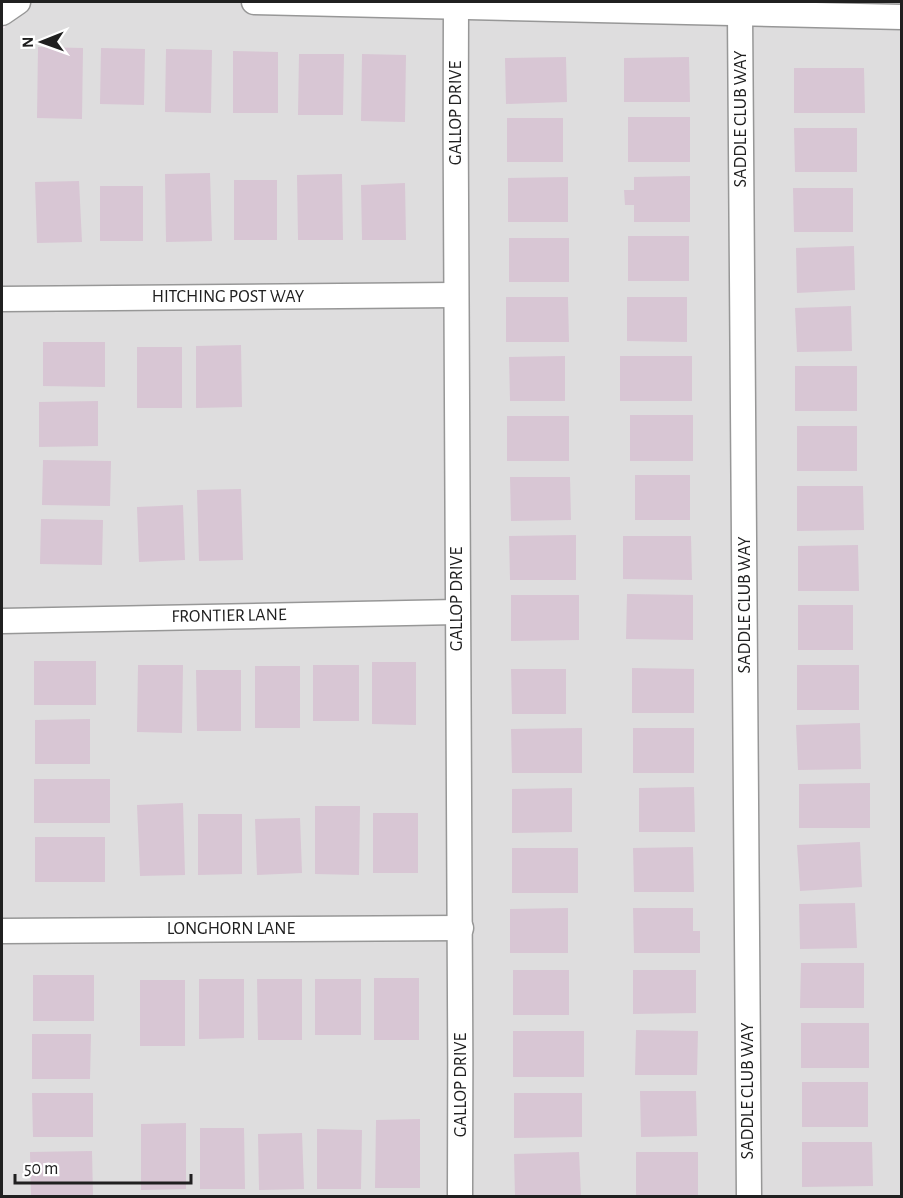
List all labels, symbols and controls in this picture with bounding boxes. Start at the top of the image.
north arrow [12,12,72,72]
text: N [20,37,36,48]
street label: SADDLE CLUB WAY [732,50,750,187]
street label: GALLOP DRIVE [447,61,465,165]
street label: HITCHING POST WAY [152,288,305,306]
street label: SADDLE CLUB WAY [736,536,754,673]
street label: GALLOP DRIVE [448,547,466,651]
street label: FRONTIER LANE [171,606,287,626]
street label: LONGHORN LANE [167,920,296,938]
street label: SADDLE CLUB WAY [739,1022,757,1159]
street label: GALLOP DRIVE [452,1033,470,1137]
scale bar [15,1147,190,1185]
text: 50 m [24,1160,58,1178]

